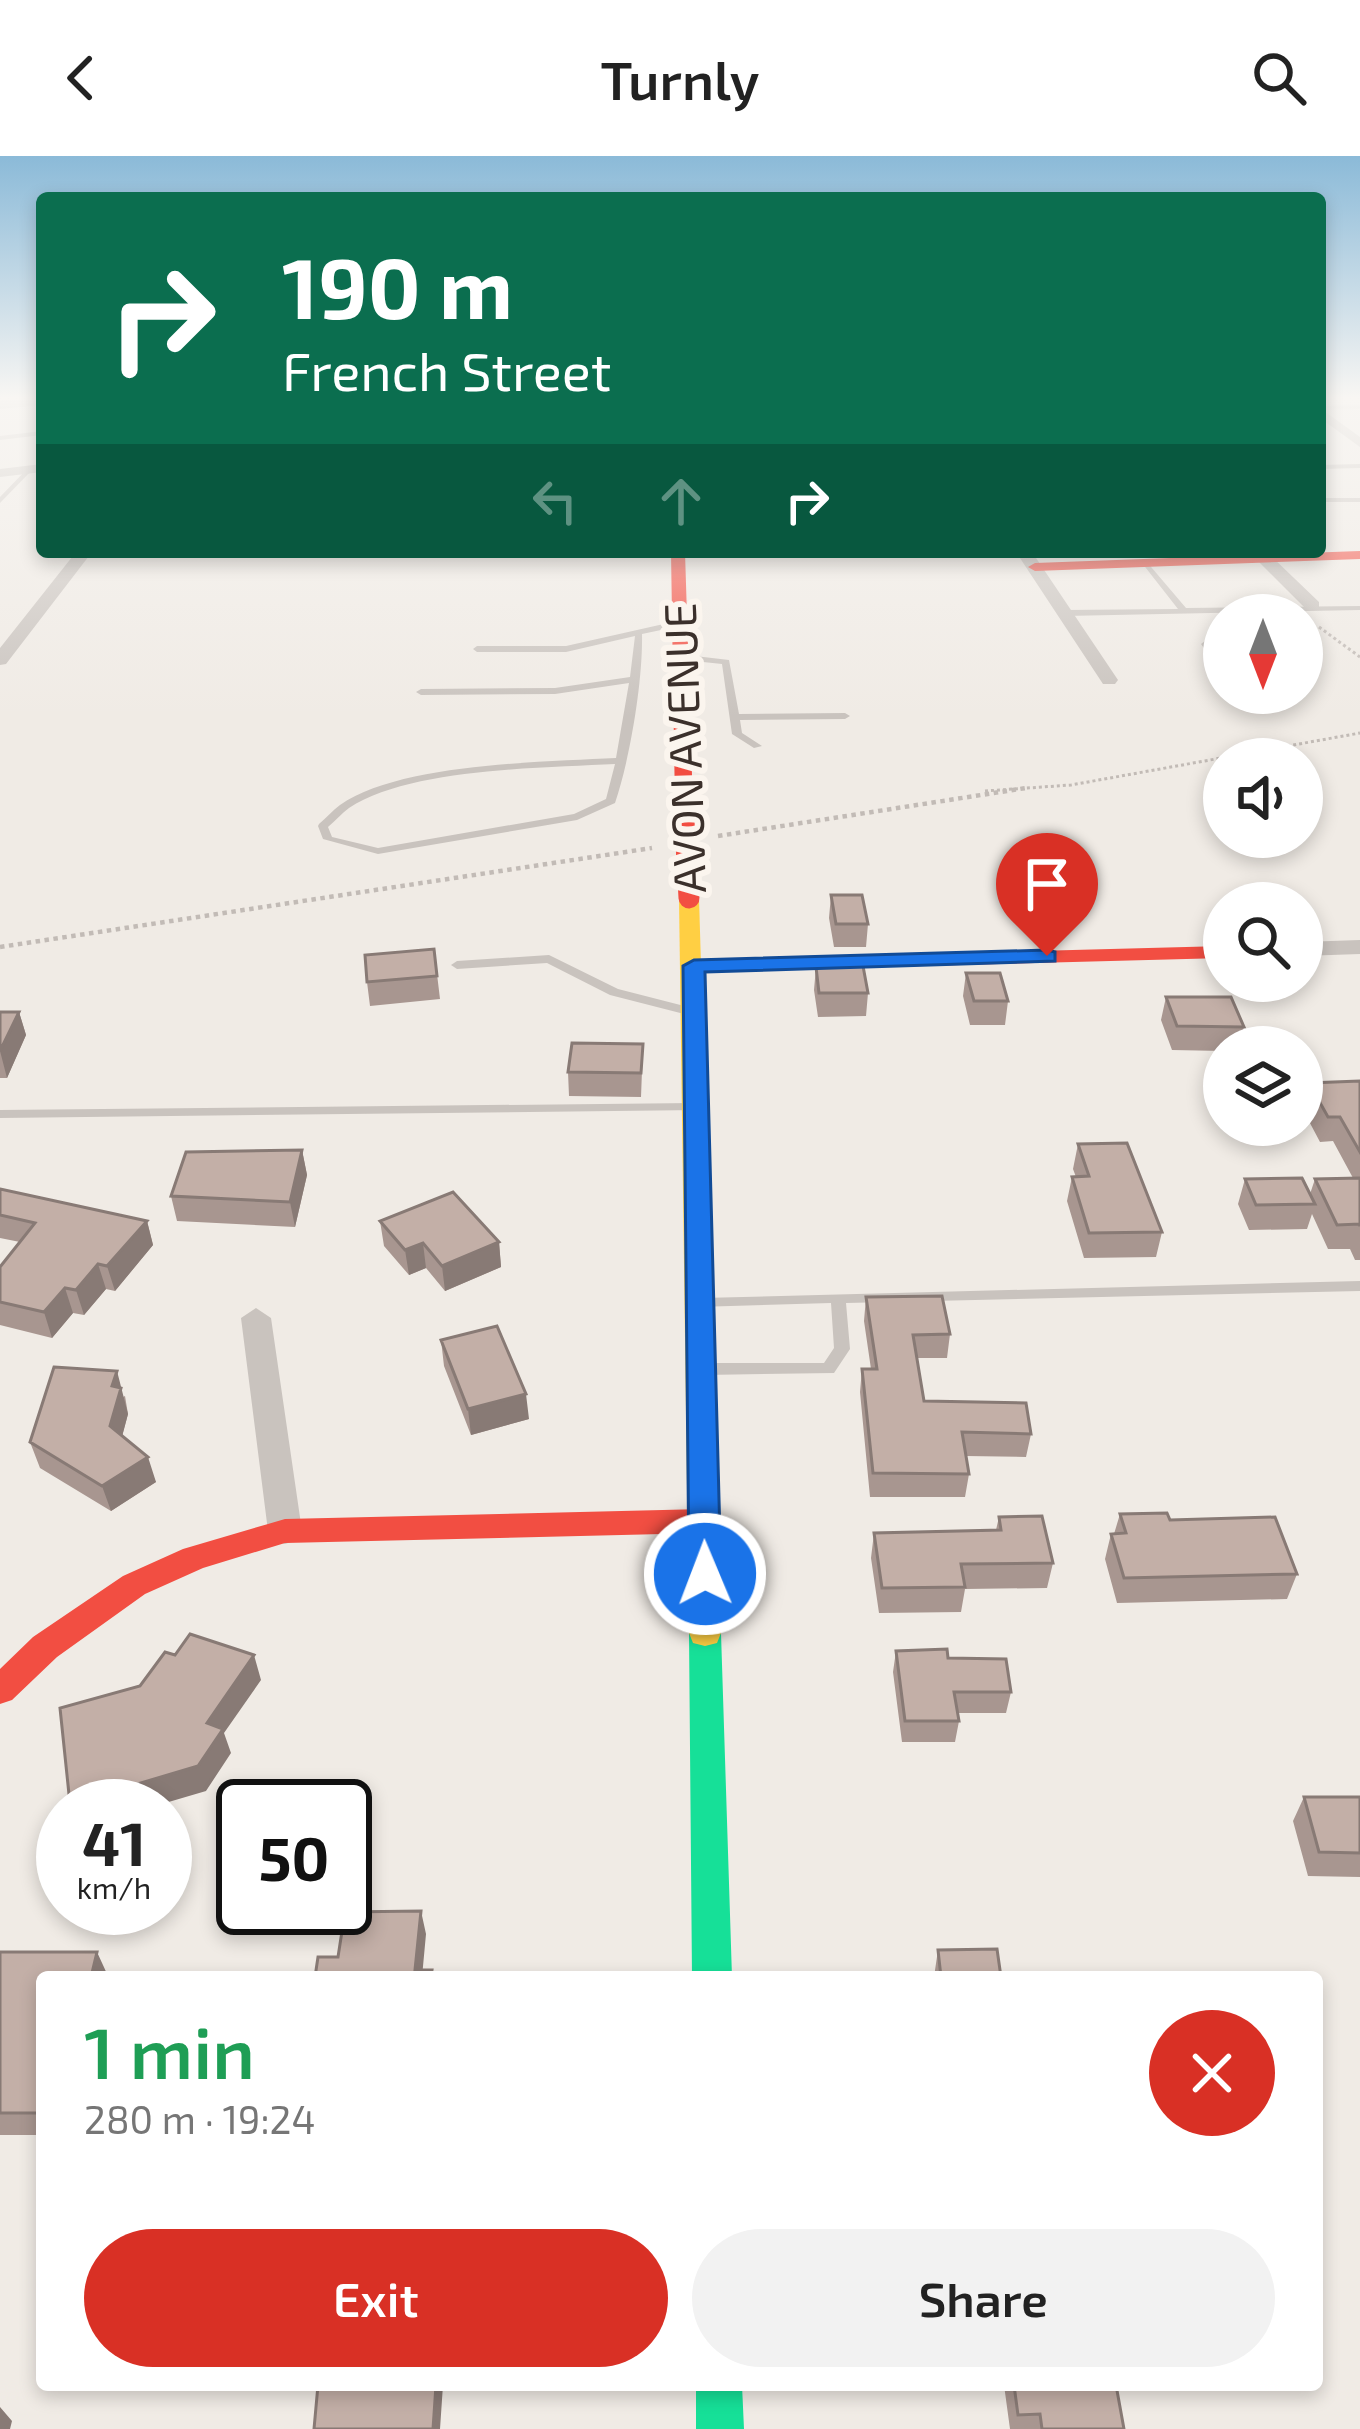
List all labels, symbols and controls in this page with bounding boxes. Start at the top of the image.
icon: back [48,45,114,111]
icon: search [1246,45,1312,111]
text: Turnly [601,46,759,111]
text: 190 m [282,235,513,336]
icon: right [84,240,240,396]
text: French Street [282,337,611,402]
icon: left [522,468,588,534]
icon: ahead [648,468,714,534]
icon: right [774,468,840,534]
north arrow [1203,594,1323,714]
map controls [1203,594,1323,1146]
street label: AVON AVENUE [651,602,715,894]
button: sound [1203,738,1323,858]
pin [996,833,1098,956]
icon: arrive [1014,851,1080,917]
button: search [1203,882,1323,1002]
button: layers [1203,1026,1323,1146]
position arrow [642,1511,768,1637]
speed limit sign: 50 [216,1779,372,1935]
text: 41 [82,1806,146,1878]
text: km/h [77,1869,151,1905]
text: 1 min [84,2007,255,2093]
button: close [1149,2010,1275,2136]
text: 280 m · 19:24 [84,2095,316,2142]
button: Exit [84,2229,668,2367]
button: Share [692,2229,1275,2367]

